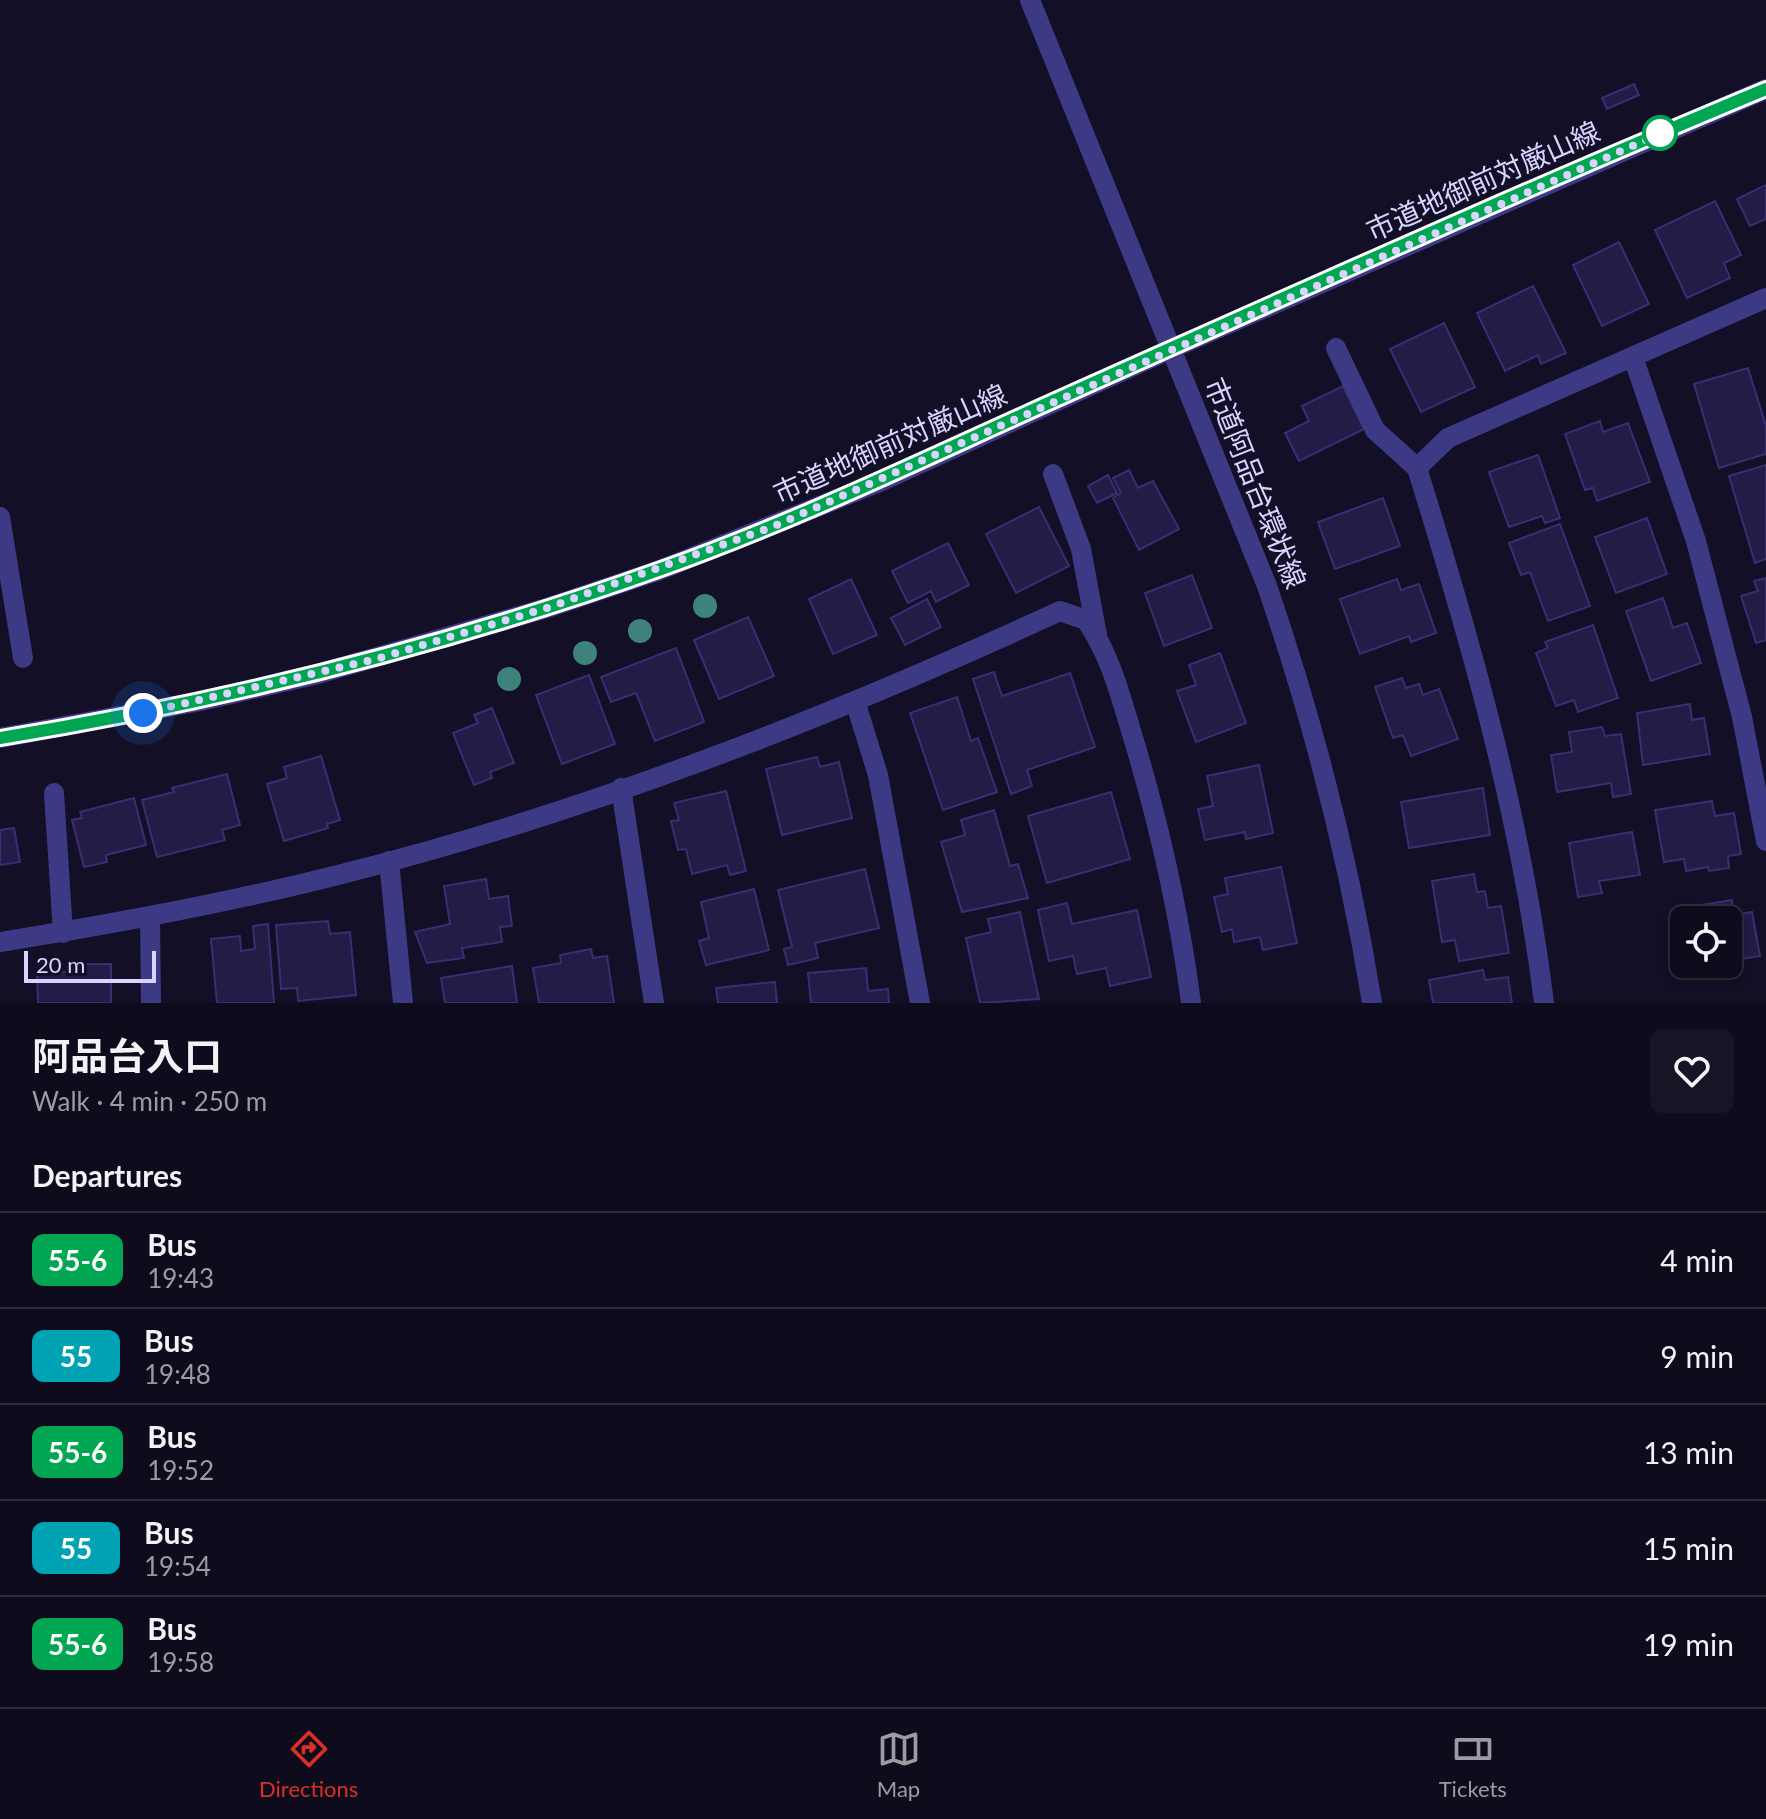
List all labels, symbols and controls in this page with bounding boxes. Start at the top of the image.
street label: 市道地御前対厳山線 [1361,113,1605,247]
unlabelled marker [1643,116,1677,150]
street label: 市道阿品台環状線 [1198,372,1314,593]
street label: 市道地御前対厳山線 [768,376,1012,510]
your location [123,693,163,733]
map controls [1670,906,1742,978]
button: locate [1670,906,1742,978]
scale bar [24,947,156,983]
text: 20 m [36,951,85,978]
button: heart [1650,1029,1734,1113]
text: 阿品台入口 [32,1032,222,1078]
text: Walk · 4 min · 250 m [32,1085,267,1117]
text: Departures [32,1157,182,1193]
text: Bus [147,1226,197,1262]
text: 4 min [1660,1242,1734,1278]
text: 55-6 [48,1243,107,1277]
text: 19:43 [147,1262,214,1294]
text: Bus [144,1322,194,1358]
text: 9 min [1660,1338,1734,1374]
text: 55 [60,1339,92,1373]
text: 19:48 [144,1358,211,1390]
text: Bus [147,1418,197,1454]
text: 13 min [1643,1434,1734,1470]
text: 55-6 [48,1435,107,1469]
text: 19:52 [147,1454,214,1486]
text: Bus [144,1514,194,1550]
text: 15 min [1643,1530,1734,1566]
text: 55 [60,1531,92,1565]
text: 19:54 [144,1550,211,1582]
text: Bus [147,1610,197,1646]
text: 19 min [1643,1626,1734,1662]
text: 55-6 [48,1627,107,1661]
text: 19:58 [147,1646,214,1678]
tab: Directions [259,1727,358,1802]
tab: Map [877,1727,921,1802]
tab: Tickets [1439,1727,1507,1802]

